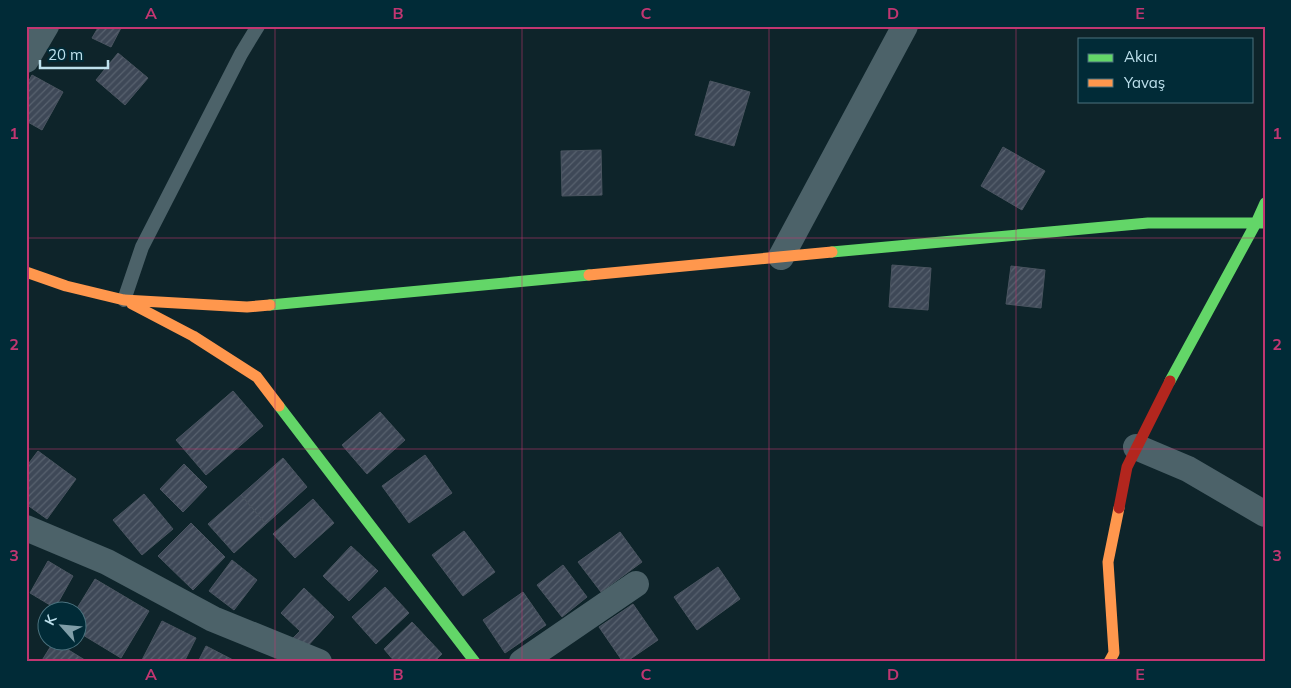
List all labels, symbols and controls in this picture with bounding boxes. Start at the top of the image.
text: A [145,3,157,23]
text: B [392,3,404,23]
text: C [641,3,652,23]
text: D [887,3,899,23]
text: E [1135,3,1145,23]
scale bar [40,38,108,70]
legend [1078,38,1254,102]
text: 20 m [48,45,83,64]
text: Akıcı [1124,47,1157,66]
text: Yavaş [1123,73,1165,92]
text: 1 [9,123,19,143]
text: 1 [1272,123,1282,143]
text: 2 [9,334,19,354]
text: 2 [1272,334,1282,354]
text: 3 [9,545,19,565]
text: 3 [1272,545,1282,565]
north arrow [38,600,88,650]
text: K [40,611,61,628]
text: A [145,664,157,684]
text: B [392,664,404,684]
text: C [641,664,652,684]
text: D [887,664,899,684]
text: E [1135,664,1145,684]

